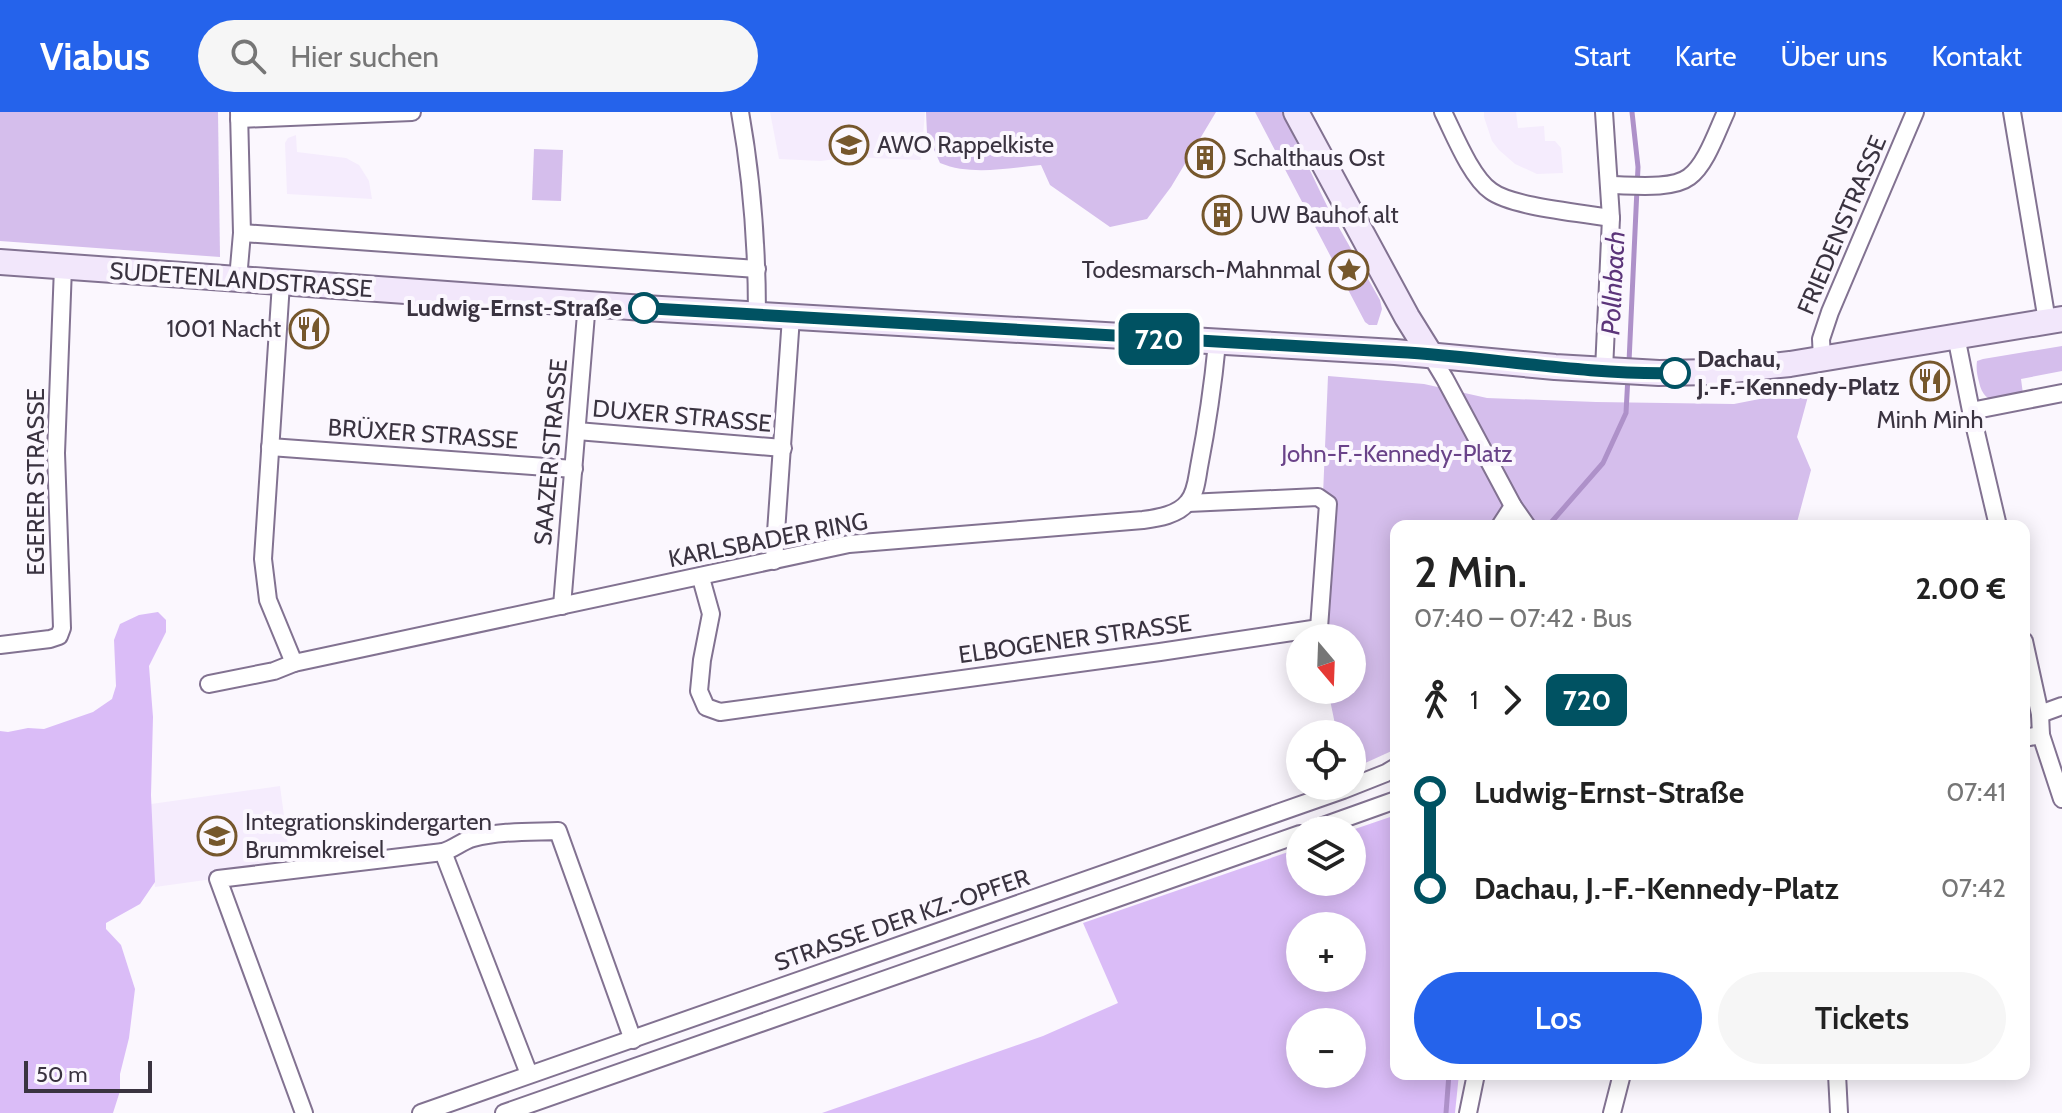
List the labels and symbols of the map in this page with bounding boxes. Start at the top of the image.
school or university icon: AWO Rappelkiste [828,124,870,166]
place label: AWO Rappelkiste [877,130,1054,159]
street label: FRIEDENSTRASSE [1791,131,1892,319]
building icon: Schalthaus Ost [1184,137,1226,179]
place label: Schalthaus Ost [1233,143,1385,172]
building icon: UW Bauhof alt [1201,194,1243,236]
place label: UW Bauhof alt [1250,200,1399,229]
water label: Pollnbach [1594,230,1632,336]
place icon: Todesmarsch-Mahnmal [1328,249,1370,291]
place label: Todesmarsch-Mahnmal [1082,255,1321,284]
street label: SUDETENLANDSTRASSE [109,256,374,303]
place label: Ludwig-Ernst-Straße [406,293,622,322]
marker: Ludwig-Ernst-Straße [629,293,659,323]
restaurant icon: 1001 Nacht [288,308,330,350]
line badge: 720 [1113,313,1205,365]
place label: 1001 Nacht [166,314,281,343]
place label: Dachau, J.-F.-Kennedy-Platz [1696,344,1899,401]
street label: SAAZER STRASSE [528,357,573,547]
marker: Dachau, J.-F.-Kennedy-Platz [1660,358,1690,388]
restaurant icon: Minh Minh [1909,360,1951,402]
street label: EGERER STRASSE [21,388,50,576]
street label: DUXER STRASSE [591,393,773,438]
place label: Minh Minh [1877,405,1983,434]
street label: BRÜXER STRASSE [327,412,519,455]
park label: John-F.-Kennedy-Platz [1280,439,1513,468]
street label: KARLSBADER RING [666,506,870,573]
street label: ELBOGENER STRASSE [957,608,1193,669]
north arrow [1286,624,1366,704]
place label: Integrationskindergarten Brummkreisel [245,807,492,864]
school or university icon: Integrationskindergarten Brummkreisel [196,815,238,857]
street label: STRASSE DER KZ.-OPFER [770,862,1034,977]
scale bar [24,1057,152,1093]

